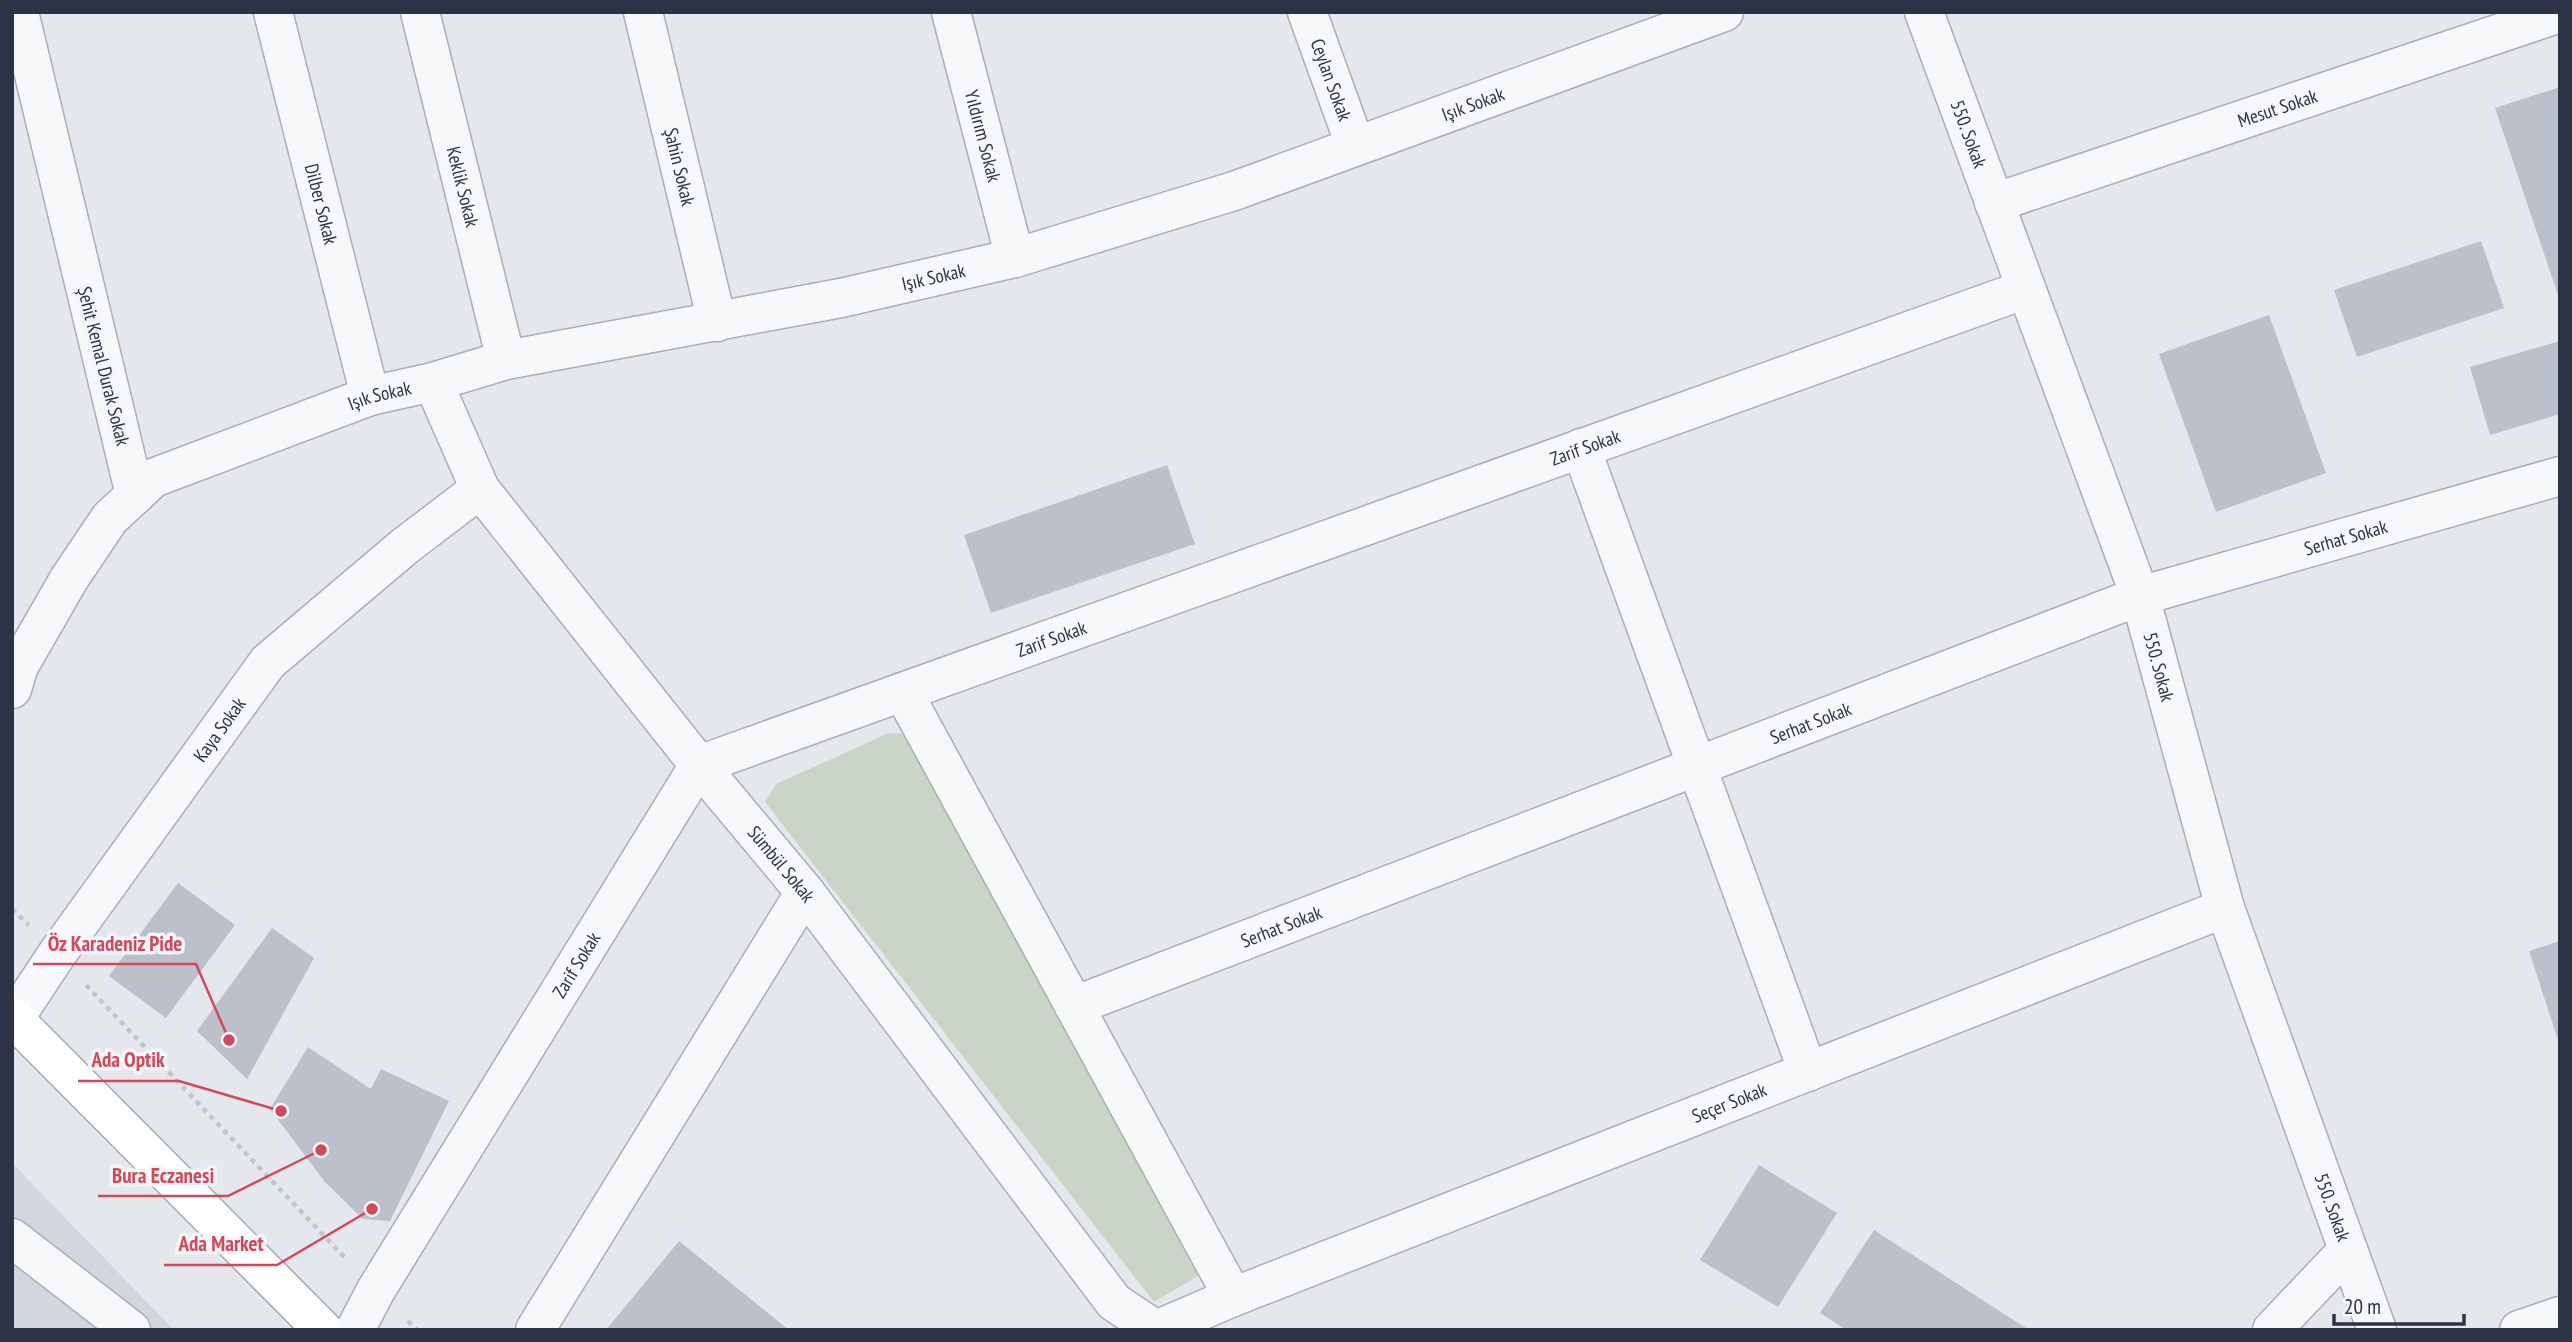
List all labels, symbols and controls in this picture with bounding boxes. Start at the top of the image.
street label: Ceylan Sokak [1306,35,1358,125]
street label: Işık Sokak [1438,81,1508,126]
street label: Mesut Sokak [2234,83,2321,132]
street label: Yıldırım Sokak [960,87,1007,185]
street label: 550. Sokak [1946,97,1993,172]
street label: Şahin Sokak [659,125,701,209]
street label: Keklik Sokak [442,144,485,230]
street label: Dilber Sokak [300,161,343,248]
street label: Işık Sokak [899,258,968,296]
street label: Şehit Kemal Durak Sokak [73,284,136,449]
street label: Işık Sokak [344,375,414,415]
street label: Zarif Sokak [1547,423,1624,471]
street label: Serhat Sokak [2301,514,2390,560]
street label: Zarif Sokak [1013,615,1090,662]
street label: 550. Sokak [2138,630,2180,705]
street label: Kaya Sokak [188,692,251,766]
street label: Serhat Sokak [1766,696,1855,749]
street label: Sümbül Sokak [743,821,821,907]
street label: Serhat Sokak [1237,900,1326,953]
callout: Öz Karadeniz Pide [33,922,196,964]
street label: Zarif Sokak [547,927,606,1002]
text: Öz Karadeniz Pide [48,930,182,957]
callout: Ada Optik [78,1039,179,1081]
text: Ada Optik [90,1046,165,1073]
street label: Seçer Sokak [1688,1077,1770,1128]
callout: Bura Eczanesi [98,1154,228,1196]
text: Bura Eczanesi [112,1162,214,1189]
street label: 550. Sokak [2310,1170,2356,1245]
callout: Ada Market [164,1223,277,1265]
text: Ada Market [177,1230,264,1257]
scale bar [2334,1282,2464,1326]
text: 20 m [2344,1293,2381,1320]

